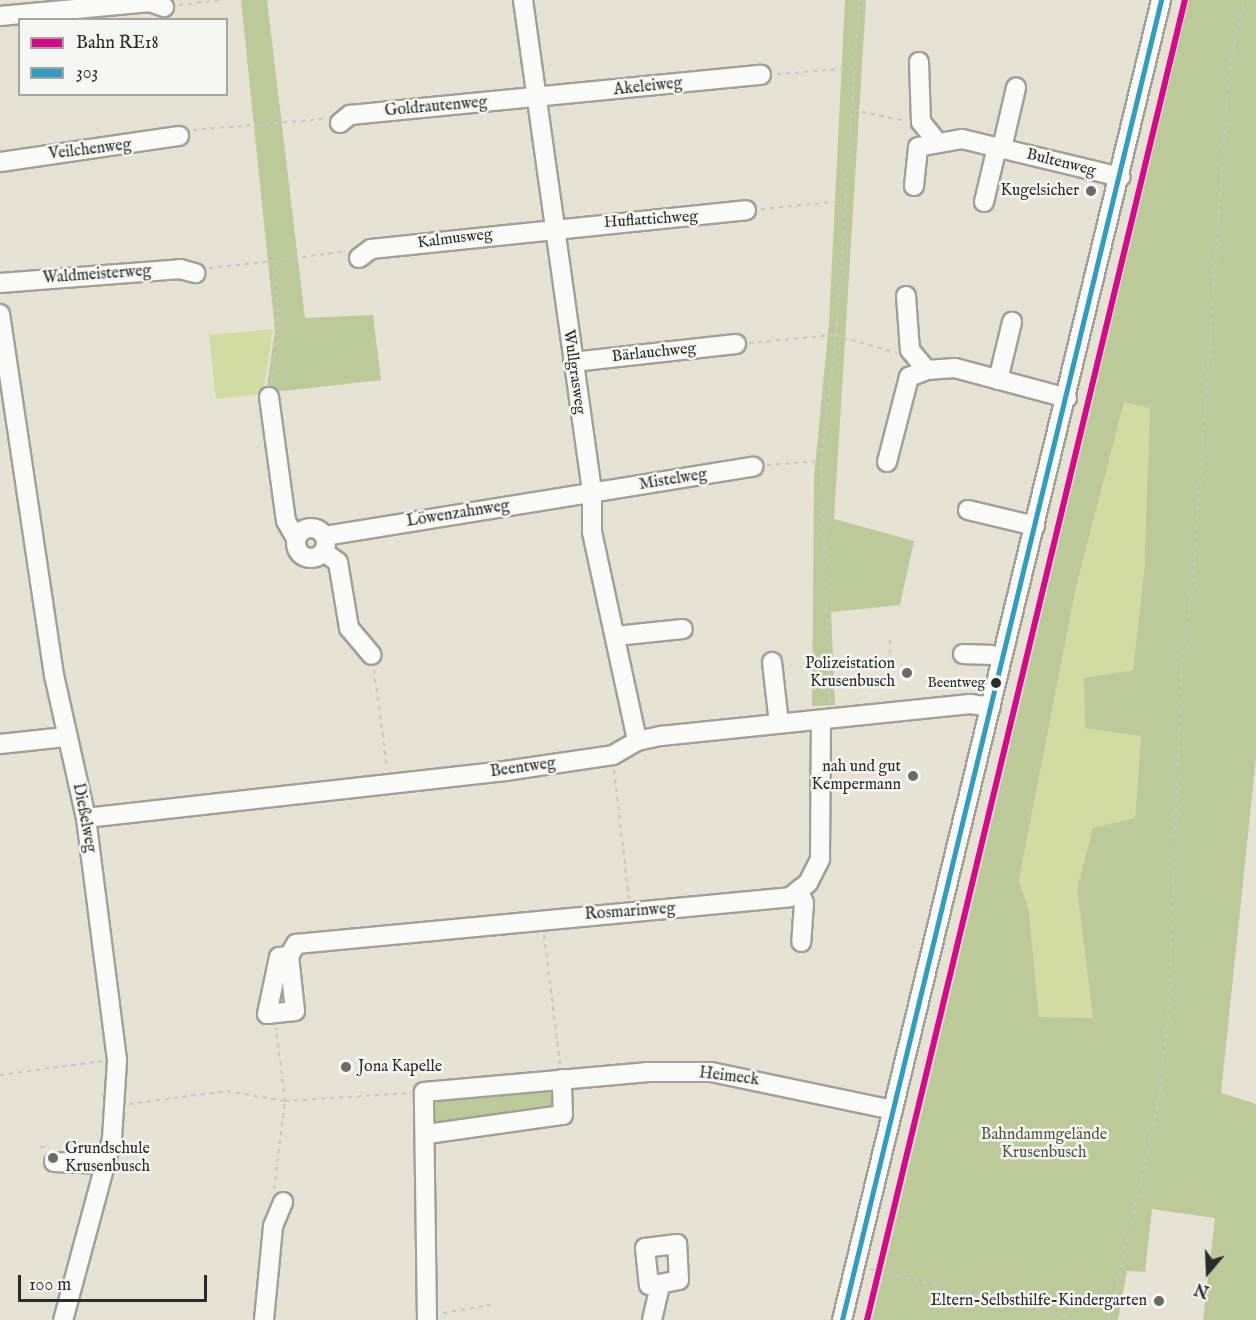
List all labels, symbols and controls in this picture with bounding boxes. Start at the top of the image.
legend [18,18,228,96]
text: Bahn RE18 [76,32,159,55]
text: 303 [76,62,98,85]
street label: Akeleiweg [613,74,683,100]
street label: Goldrautenweg [384,93,488,121]
street label: Veilchenweg [48,135,132,165]
street label: Bultenweg [1024,145,1098,181]
place label: Kugelsicher [1000,181,1079,201]
marker: Kugelsicher [1084,184,1098,198]
street label: Huflattichweg [603,207,699,233]
street label: Kalmusweg [416,225,494,253]
street label: Waldmeisterweg [42,262,152,288]
street label: Wullgrasweg [559,328,589,416]
street label: Bärlauchweg [611,339,697,367]
street label: Mistelweg [638,465,708,495]
street label: Löwenzahnweg [405,496,511,532]
place label: Polizeistation Krusenbusch [805,654,895,692]
marker: Polizeistation Krusenbusch [900,666,914,680]
place label: Beentweg [927,675,985,691]
marker: Beentweg [990,677,1002,689]
street label: Beentweg [489,754,557,782]
place label: nah und gut Kempermann [812,757,901,795]
marker: nah und gut Kempermann [906,769,920,783]
street label: Dießelweg [68,782,100,854]
street label: Rosmarinweg [584,899,676,925]
place label: Jona Kapelle [358,1057,442,1077]
marker: Jona Kapelle [339,1060,353,1074]
street label: Heimeck [698,1064,760,1090]
park label: Bahndammgelände Krusenbusch [981,1125,1107,1163]
place label: Grundschule Krusenbusch [65,1139,150,1177]
marker: Grundschule Krusenbusch [46,1151,60,1165]
north arrow [1178,1242,1238,1302]
scale bar [21,1263,210,1301]
text: 100 m [29,1274,71,1297]
text: N [1192,1277,1212,1301]
place label: Eltern-Selbsthilfe-Kindergarten [931,1291,1147,1311]
marker: Eltern-Selbsthilfe-Kindergarten [1152,1294,1166,1308]

